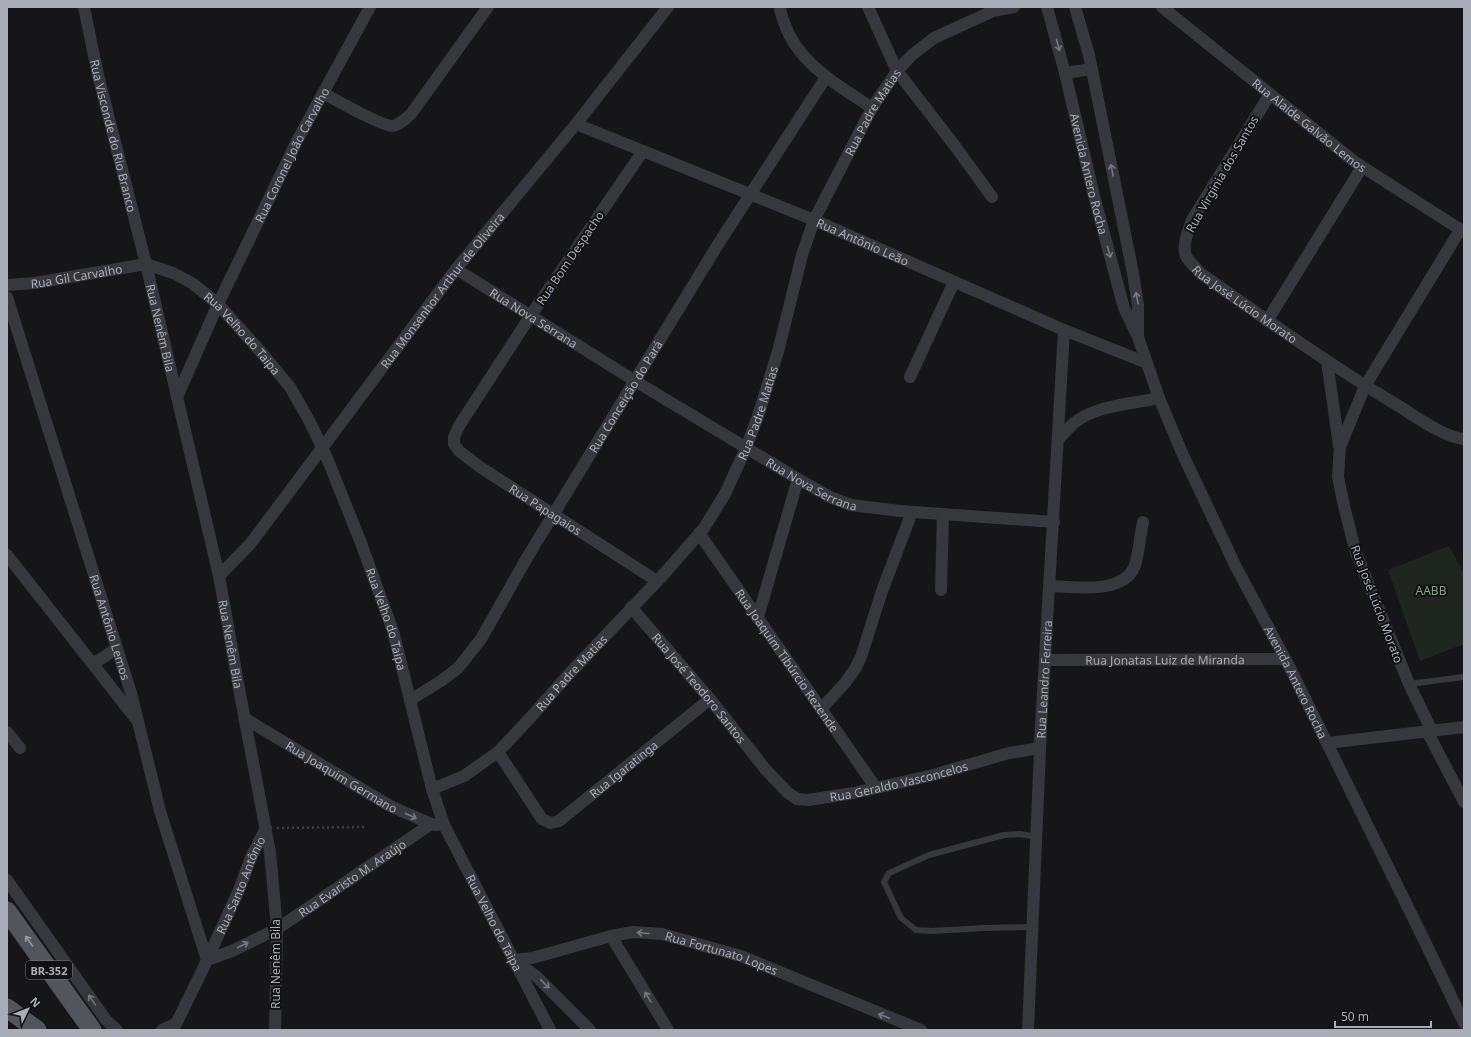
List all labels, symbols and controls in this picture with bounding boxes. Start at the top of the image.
one-way arrow [1054,38,1062,51]
street label: Rua Visconde do Rio Branco [86,58,141,214]
street label: Rua Padre Matias [840,65,905,159]
street label: Rua Alaíde Galvão Lemos [1249,74,1370,176]
street label: Rua Coronel João Carvalho [250,84,333,225]
street label: Avenida Antero Rocha [1066,111,1112,236]
street label: Rua Virginia dos Santos [1182,112,1263,236]
one-way arrow [1108,164,1116,177]
street label: Rua Bom Despacho [532,208,608,308]
street label: Rua Monsenhor Arthur de Oliveira [376,209,508,372]
street label: Rua Antônio Leão [814,214,912,269]
one-way arrow [1106,246,1113,259]
street label: Rua Gil Carvalho [30,260,123,292]
street label: Rua José Lúcio Morato [1188,261,1301,347]
street label: Rua Nenêm Bila [142,282,179,374]
street label: Rua Nova Serrana [487,284,581,352]
street label: Rua Velho do Taipa [201,288,285,378]
one-way arrow [1133,292,1141,305]
street label: Rua Conceição do Pará [584,337,666,456]
street label: Rua Padre Matias [733,364,782,463]
street label: Rua Nova Serrana [763,453,858,514]
street label: Rua Papagaios [506,480,585,539]
street label: Rua José Lúcio Morato [1347,543,1407,665]
street label: Rua Velho do Taipa [362,565,411,672]
street label: Rua Antônio Lemos [86,572,135,682]
park label: AABB [1416,582,1447,599]
street label: Rua Joaquim Tibúrcio Rezende [732,585,843,736]
street label: Rua Nenêm Bila [215,598,247,690]
street label: Rua Leandro Ferreira [1032,620,1056,739]
street label: Avenida Antero Rocha [1260,623,1332,741]
street label: Rua José Teodoro Santos [648,629,750,747]
street label: Rua Padre Matias [532,631,611,715]
street label: Rua Jonatas Luiz de Miranda [1085,651,1245,668]
street label: Rua Igaratinga [586,736,661,802]
street label: Rua Joaquim Germano [283,737,400,817]
street label: Rua Geraldo Vasconcelos [829,757,970,805]
one-way arrow [404,812,416,820]
street label: Rua Santo Antônio [212,833,269,936]
street label: Rua Evaristo M. Araújo [295,835,409,921]
street label: Rua Velho do Taipa [462,871,527,974]
street label: Rua Nenêm Bila [267,919,284,1009]
street label: Rua Fortunato Lopes [663,927,781,979]
one-way arrow [637,929,650,936]
one-way arrow [24,936,33,947]
one-way arrow [237,941,249,949]
road number: BR-352 [26,961,72,979]
one-way arrow [540,979,550,989]
north arrow [8,989,48,1029]
one-way arrow [644,992,652,1003]
text: N [27,993,44,1010]
one-way arrow [88,995,96,1006]
scale bar [1335,1003,1431,1029]
text: 50 m [1341,1008,1369,1025]
one-way arrow [879,1011,891,1019]

